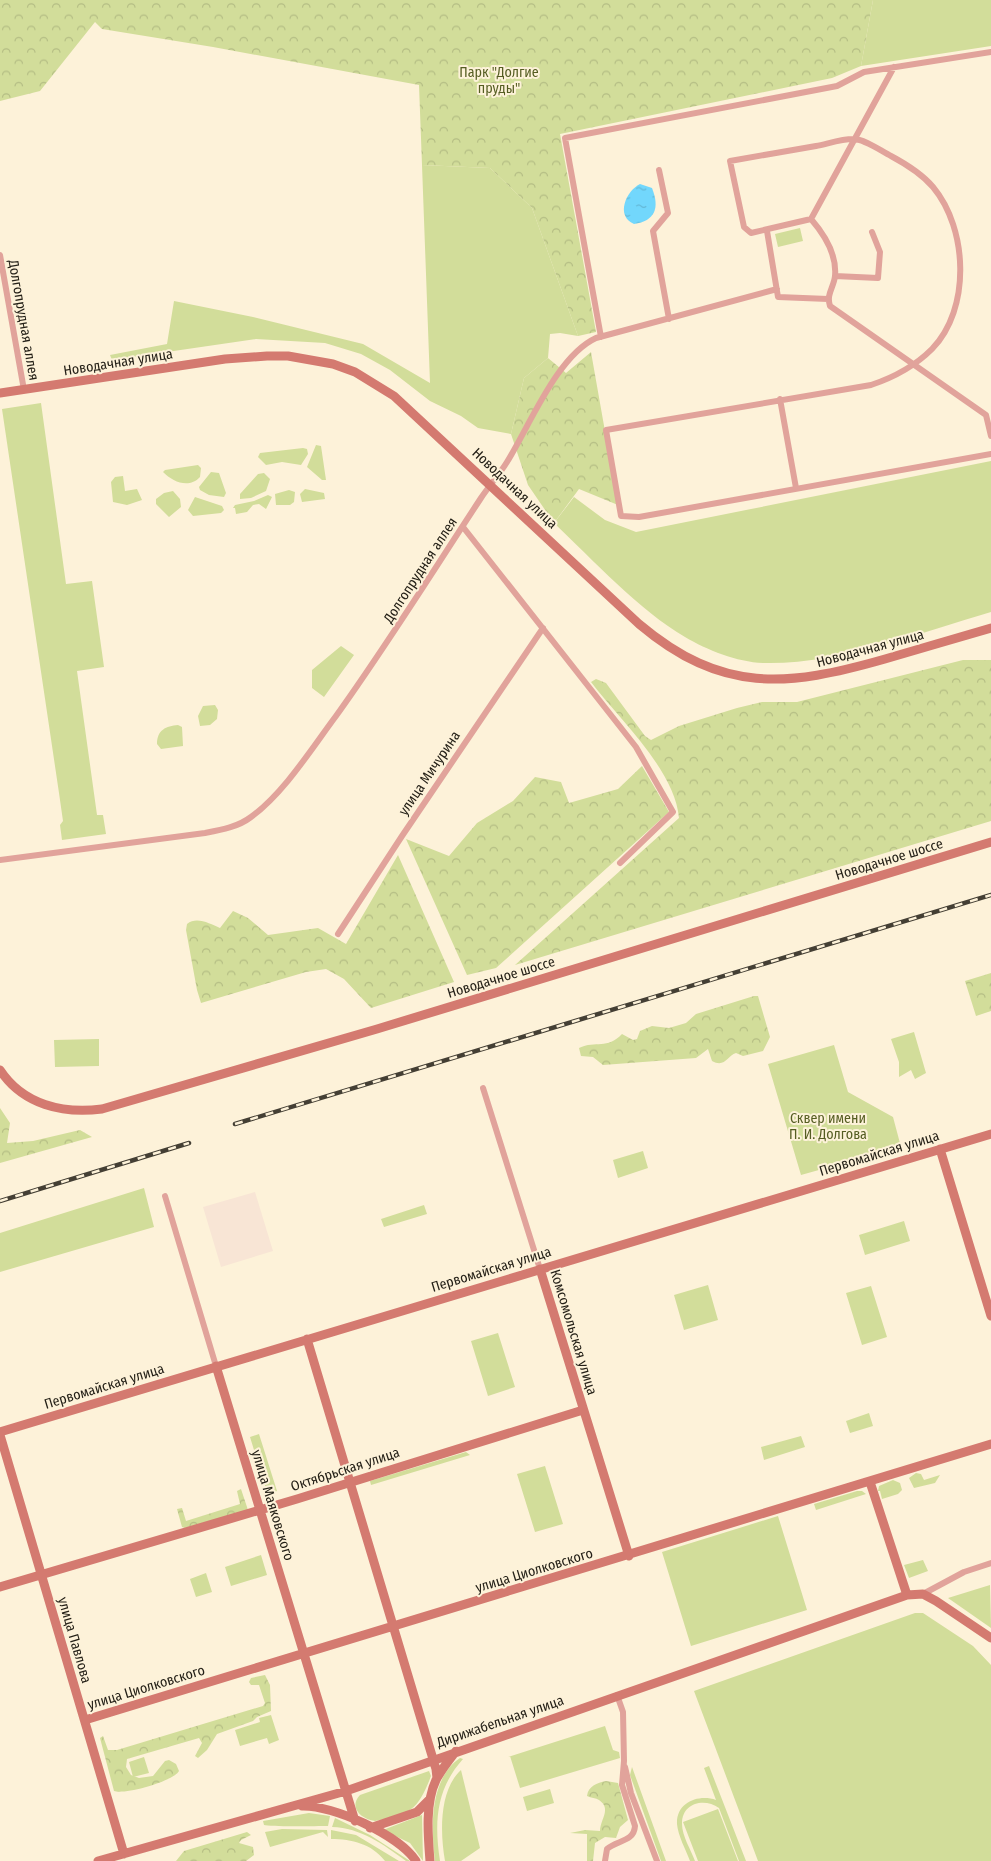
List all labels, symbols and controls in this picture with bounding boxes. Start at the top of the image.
park label: Парк "Долгие пруды" [459,64,539,97]
street label: Долгопрудная аллея [4,257,42,382]
street label: Новодачная улица [62,345,174,380]
street label: Новодачная улица [468,444,561,532]
street label: Долгопрудная аллея [379,514,461,627]
street label: Новодачная улица [815,626,926,671]
street label: улица Мичурина [395,728,464,819]
street label: Новодачное шоссе [833,835,945,884]
street label: Новодачное шоссе [445,953,557,1002]
park label: Сквер имени П. И. Долгова [789,1110,867,1143]
street label: Первомайская улица [817,1127,941,1180]
street label: Первомайская улица [429,1243,553,1296]
street label: Комсомольская улица [546,1267,601,1397]
street label: Первомайская улица [42,1360,166,1413]
street label: Октябрьская улица [289,1444,402,1495]
street label: улица Маяковского [248,1448,297,1563]
street label: улица Циолковского [473,1545,595,1596]
street label: улица Павлова [54,1595,95,1685]
street label: улица Циолковского [85,1662,207,1713]
street label: Дирижабельная улица [433,1692,566,1752]

